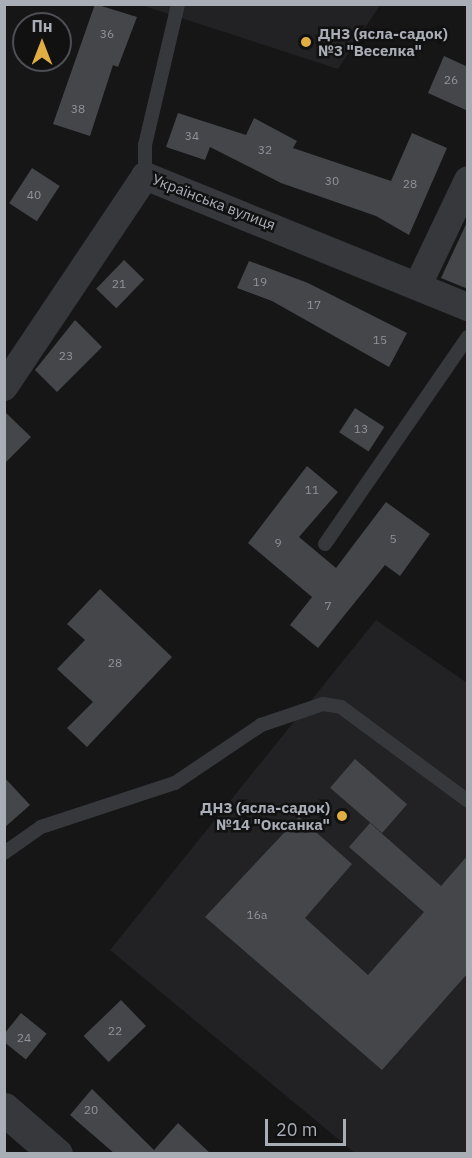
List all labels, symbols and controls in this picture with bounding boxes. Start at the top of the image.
north arrow [12,12,72,72]
text: Пн [31,16,53,36]
place label: ДНЗ (ясла-садок) №3 "Веселка" [318,24,448,59]
house number: 36 [100,27,114,41]
marker: ДНЗ (ясла-садок) №3 "Веселка" [299,35,313,49]
house number: 26 [444,73,458,87]
house number: 38 [71,102,85,116]
house number: 34 [185,129,199,143]
house number: 32 [258,143,272,157]
street label: Українська вулиця [150,170,278,234]
house number: 30 [325,174,339,188]
house number: 28 [403,177,417,191]
house number: 40 [27,188,41,202]
house number: 19 [253,275,267,289]
house number: 21 [112,277,126,291]
house number: 17 [307,298,321,312]
house number: 15 [373,333,387,347]
house number: 23 [59,349,73,363]
house number: 13 [354,422,368,436]
house number: 11 [305,483,319,497]
house number: 5 [389,532,397,546]
house number: 9 [274,536,282,550]
house number: 7 [324,599,332,613]
house number: 28 [108,656,122,670]
place label: ДНЗ (ясла-садок) №14 "Оксанка" [200,798,330,833]
marker: ДНЗ (ясла-садок) №14 "Оксанка" [335,809,349,823]
house number: 16а [247,908,267,922]
house number: 22 [108,1024,122,1038]
house number: 24 [17,1031,31,1045]
house number: 20 [84,1103,98,1117]
scale bar [268,1107,349,1145]
text: 20 m [276,1118,318,1141]

